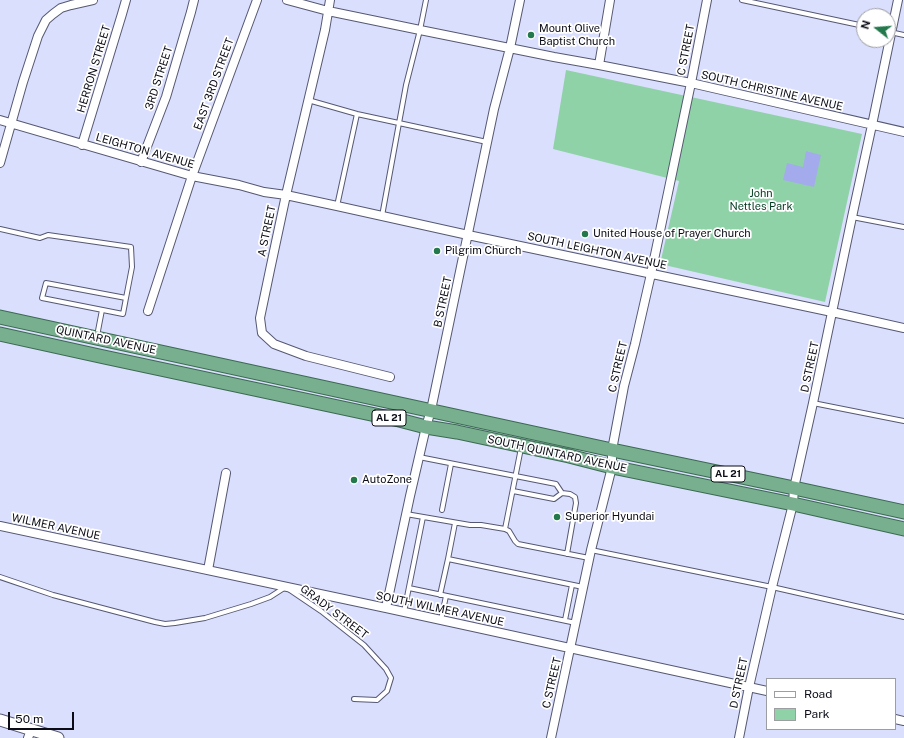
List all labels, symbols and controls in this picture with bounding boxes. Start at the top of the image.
north arrow [856,8,896,48]
text: N [858,19,872,31]
place label: Mount Olive Baptist Church [539,22,615,48]
street label: C STREET [675,23,697,77]
street label: HERRON STREET [74,24,114,114]
marker: Mount Olive Baptist Church [526,30,536,40]
street label: EAST 3RD STREET [191,36,237,132]
street label: 3RD STREET [142,44,176,112]
street label: SOUTH CHRISTINE AVENUE [700,68,844,114]
street label: LEIGHTON AVENUE [94,131,196,171]
park label: John Nettles Park [729,187,793,213]
street label: A STREET [255,204,279,258]
place label: United House of Prayer Church [593,227,751,241]
marker: United House of Prayer Church [580,229,590,239]
street label: SOUTH LEIGHTON AVENUE [526,230,668,272]
place label: Pilgrim Church [445,244,521,258]
marker: Pilgrim Church [432,246,442,256]
street label: B STREET [431,275,455,329]
street label: QUINTARD AVENUE [55,323,157,357]
street label: C STREET [606,340,630,394]
street label: D STREET [798,340,822,394]
road number: AL 21 [372,410,406,426]
street label: SOUTH QUINTARD AVENUE [486,433,628,475]
road number: AL 21 [711,466,745,482]
place label: AutoZone [362,473,412,487]
marker: AutoZone [349,475,359,485]
place label: Superior Hyundai [565,510,654,524]
street label: WILMER AVENUE [10,511,102,543]
marker: Superior Hyundai [552,512,562,522]
street label: GRADY STREET [298,582,370,642]
street label: SOUTH WILMER AVENUE [375,589,505,629]
street label: C STREET [540,656,564,710]
street label: D STREET [727,656,751,710]
legend [766,678,896,730]
text: Road [804,687,832,701]
scale bar [10,704,76,730]
text: Park [804,707,830,721]
text: 50 m [15,712,43,726]

